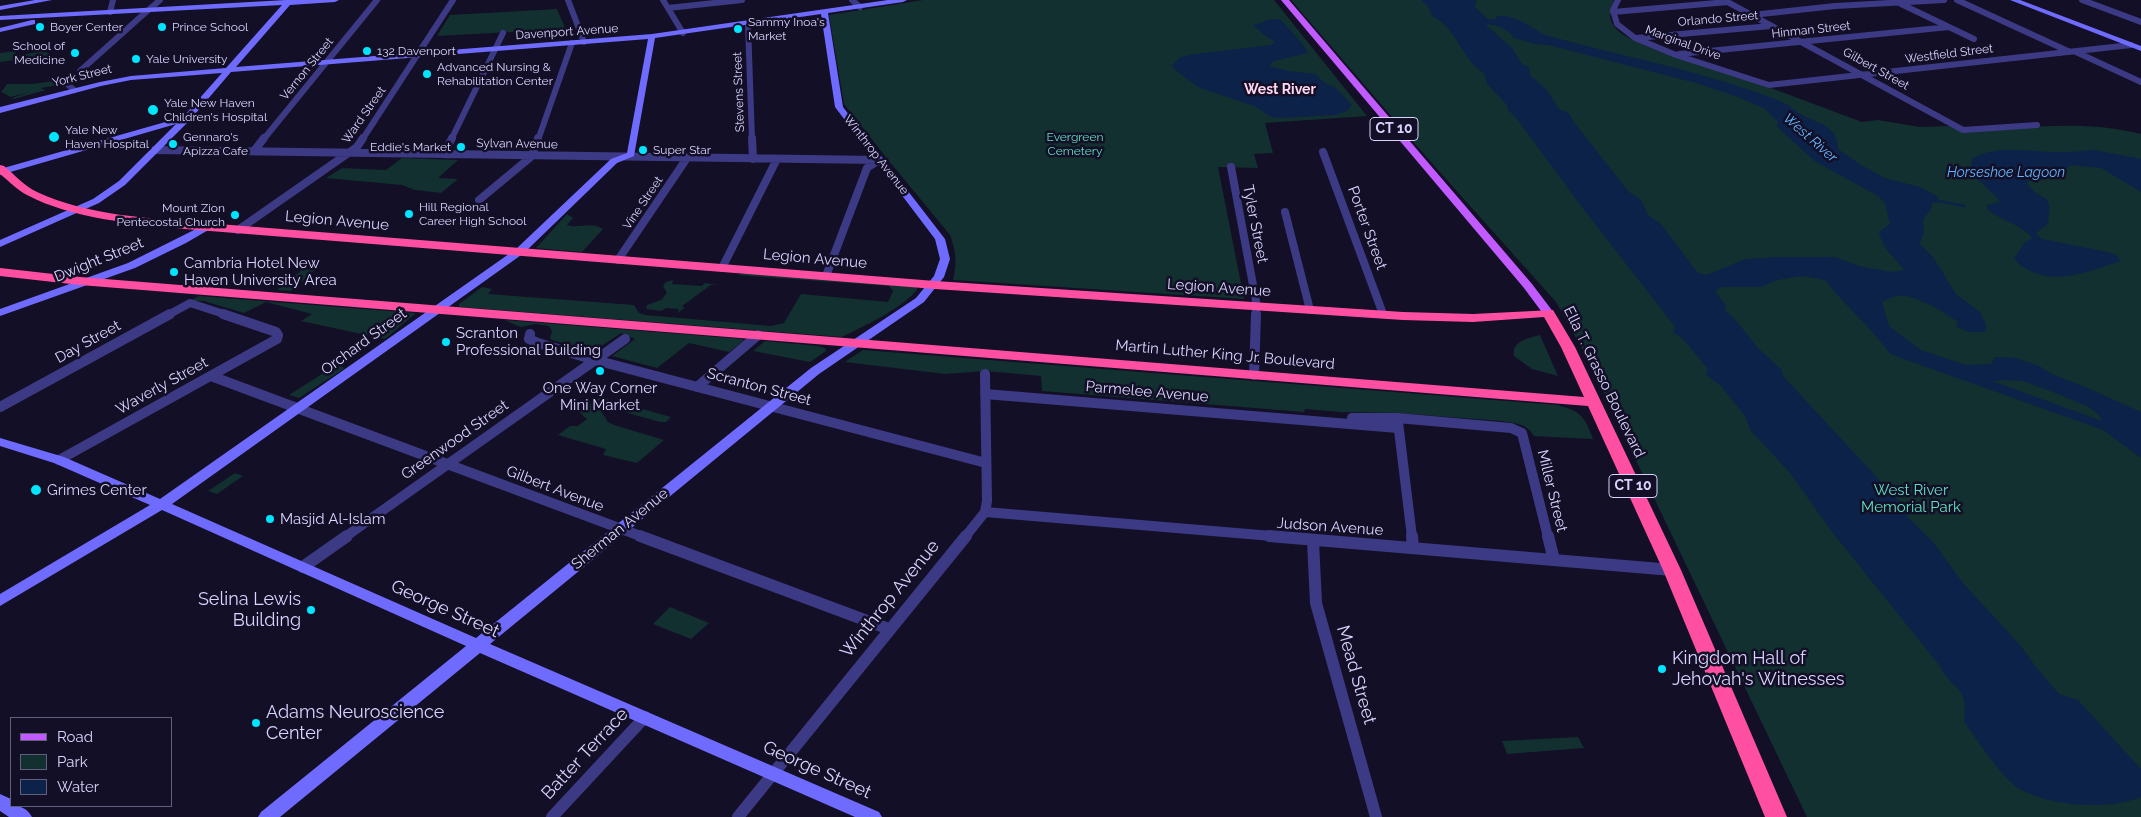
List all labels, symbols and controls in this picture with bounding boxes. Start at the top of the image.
street label: Orlando Street [1677,8,1759,30]
place label: Sammy Inoa's Market [748,15,825,43]
street label: Hinman Street [1771,19,1851,41]
place label: Boyer Center [50,20,123,34]
place label: Prince School [172,20,248,34]
marker: Boyer Center [34,21,46,33]
marker: Prince School [156,21,168,33]
street label: Davenport Avenue [515,21,619,43]
marker: Sammy Inoa's Market [732,23,744,35]
street label: Marginal Drive [1643,23,1723,63]
street label: Vernon Street [277,35,337,103]
place label: School of Medicine [13,39,65,67]
street label: Westfield Street [1904,41,1994,67]
place label: 132 Davenport [377,44,456,58]
marker: 132 Davenport [361,45,373,57]
street label: Gilbert Street [1840,45,1912,93]
marker: School of Medicine [69,47,81,59]
place label: Yale University [146,52,228,66]
street label: Stevens Street [730,52,748,132]
marker: Yale University [130,53,142,65]
place label: Advanced Nursing & Rehabilitation Center [437,60,553,88]
street label: York Street [51,62,113,90]
marker: Advanced Nursing & Rehabilitation Center [421,68,433,80]
district label: West River [1244,82,1316,98]
street label: Ward Street [339,84,389,146]
place label: Yale New Haven Children's Hospital [164,96,267,124]
marker: Yale New Haven Children's Hospital [146,103,160,117]
water label: West River [1780,110,1840,166]
street label: Winthrop Avenue [841,112,911,198]
road number: CT 10 [1370,118,1418,140]
place label: Yale New Haven Hospital [65,123,149,151]
marker: Yale New Haven Hospital [47,130,61,144]
place label: Gennaro's Apizza Cafe [183,130,248,158]
park label: Evergreen Cemetery [1047,130,1103,158]
street label: Sylvan Avenue [476,136,558,152]
marker: Gennaro's Apizza Cafe [167,138,179,150]
place label: Eddie's Market [370,140,451,154]
marker: Eddie's Market [455,141,467,153]
place label: Super Star [653,143,711,157]
marker: Super Star [637,144,649,156]
water label: Horseshoe Lagoon [1947,165,2065,181]
street label: Vine Street [620,174,666,232]
street label: Tyler Street [1239,183,1271,265]
street label: Porter Street [1344,184,1390,272]
place label: Hill Regional Career High School [419,200,527,228]
place label: Mount Zion Pentecostal Church [116,201,225,229]
street label: Legion Avenue [284,207,390,235]
marker: Hill Regional Career High School [403,208,415,220]
marker: Mount Zion Pentecostal Church [229,209,241,221]
street label: Dwight Street [52,234,146,286]
street label: Legion Avenue [762,245,868,273]
place label: Cambria Hotel New Haven University Area [184,254,337,289]
marker: Cambria Hotel New Haven University Area [168,266,180,278]
street label: Legion Avenue [1166,275,1272,301]
street label: Ella T. Grasso Boulevard [1559,303,1649,461]
street label: Orchard Street [318,305,410,379]
street label: Day Street [52,317,124,367]
place label: Scranton Professional Building [456,324,601,359]
marker: Scranton Professional Building [440,336,452,348]
street label: Martin Luther King Jr. Boulevard [1115,336,1335,374]
street label: Waverly Street [113,353,211,419]
street label: Scranton Street [705,364,813,410]
marker: One Way Corner Mini Market [594,365,606,377]
street label: Parmelee Avenue [1085,378,1209,406]
place label: One Way Corner Mini Market [543,379,657,414]
street label: Greenwood Street [398,396,512,484]
street label: Miller Street [1533,448,1571,534]
street label: Gilbert Avenue [504,462,606,516]
road number: CT 10 [1609,474,1657,498]
place label: Grimes Center [47,481,147,499]
park label: West River Memorial Park [1861,481,1961,516]
marker: Grimes Center [29,483,43,497]
street label: Sherman Avenue [568,485,672,573]
place label: Masjid Al-Islam [280,510,386,528]
marker: Masjid Al-Islam [264,513,276,525]
street label: Judson Avenue [1276,514,1384,540]
street label: Winthrop Avenue [836,536,944,662]
street label: George Street [387,575,503,643]
place label: Selina Lewis Building [198,589,301,632]
marker: Selina Lewis Building [305,604,317,616]
street label: Mead Street [1332,623,1380,727]
place label: Kingdom Hall of Jehovah's Witnesses [1672,648,1845,691]
marker: Kingdom Hall of Jehovah's Witnesses [1656,663,1668,675]
place label: Adams Neuroscience Center [266,702,444,744]
street label: Batter Terrace [537,704,633,804]
legend [10,717,172,807]
marker: Adams Neuroscience Center [250,717,262,729]
text: Road [57,728,93,746]
street label: George Street [759,736,875,804]
text: Park [57,753,88,771]
text: Water [57,778,99,796]

